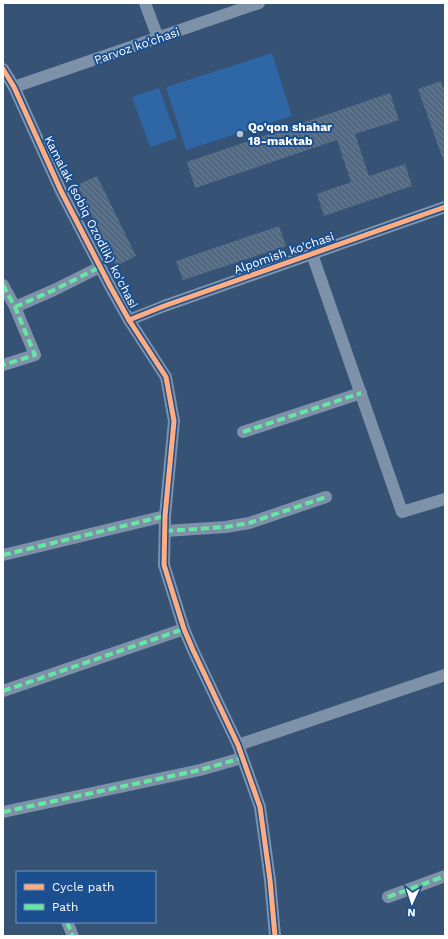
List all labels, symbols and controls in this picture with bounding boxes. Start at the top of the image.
street label: Parvoz ko'chasi [92,25,182,67]
place label: Qo'qon shahar 18-maktab [248,120,333,148]
marker: Qo'qon shahar 18-maktab [235,129,245,139]
street label: Kamalak (sobiq Ozodlik) ko'chasi [41,133,141,311]
street label: Alpomish ko'chasi [232,229,336,277]
legend [16,871,156,923]
text: Cycle path [52,880,114,894]
north arrow [392,883,432,923]
text: Path [52,900,78,914]
text: N [407,906,416,919]

